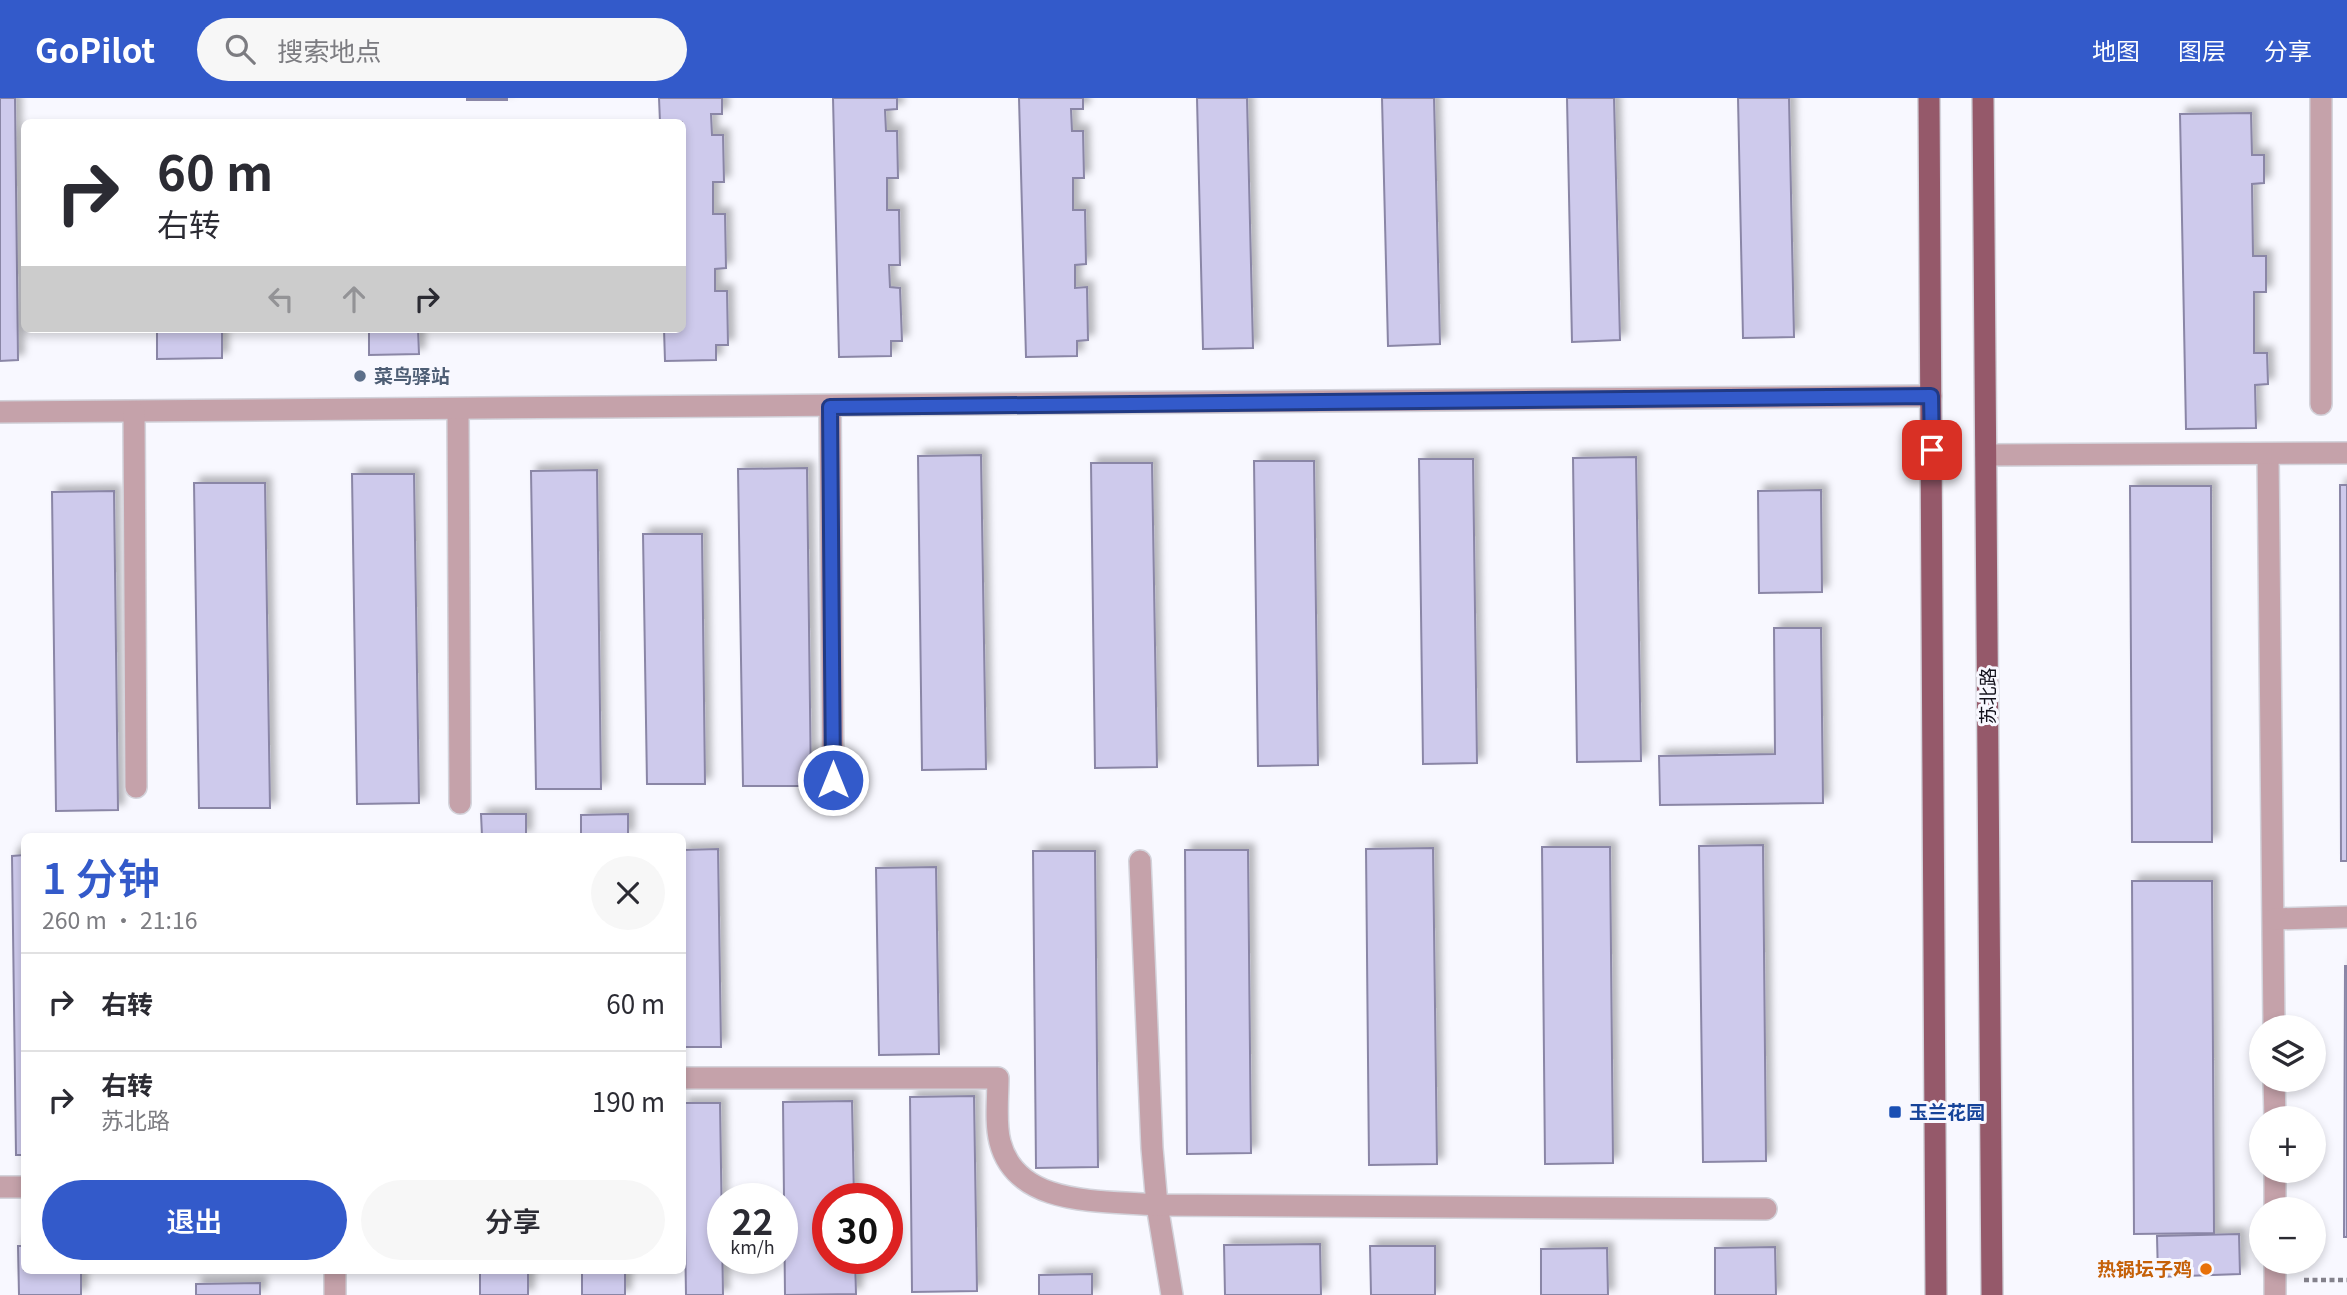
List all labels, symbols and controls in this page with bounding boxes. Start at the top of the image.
search box [197,18,687,81]
text: GoPilot [35,25,155,73]
icon: search [221,30,259,68]
text: 搜索地点 [277,31,381,68]
text: 地图 [2092,32,2140,67]
text: 图层 [2178,32,2226,67]
text: 分享 [2264,32,2312,67]
text: 60 m [157,134,273,205]
icon: right [42,147,133,238]
text: 右转 [157,200,221,246]
icon: left [262,280,300,318]
icon: ahead [335,280,373,318]
icon: right [408,280,446,318]
place label: 菜鸟驿站 [374,361,450,388]
marker: 菜鸟驿站 [352,368,368,384]
pin [1902,420,1962,480]
icon: arrive [1913,431,1951,469]
street label: 苏北路 [1973,667,2000,725]
position arrow [796,743,870,817]
text: 1 分钟 [42,845,160,906]
button: close [591,856,665,930]
text: 260 m · 21:16 [42,902,198,936]
icon: right [42,983,80,1021]
text: 右转 [101,984,153,1021]
text: 60 m [606,984,665,1021]
map controls [2249,1015,2326,1274]
button: layers [2249,1015,2326,1092]
text: 右转 [101,1065,153,1102]
icon: right [42,1081,80,1119]
text: 190 m [592,1082,665,1119]
place label: 玉兰花园 [1909,1097,1985,1124]
text: 苏北路 [101,1102,170,1136]
marker: 玉兰花园 [1887,1104,1903,1120]
button: + [2249,1106,2326,1183]
button: 退出 [42,1180,347,1260]
button: 分享 [361,1180,665,1260]
speed limit sign: 30 [812,1183,903,1274]
text: 22 [732,1194,773,1245]
button: − [2249,1197,2326,1274]
text: km/h [730,1233,775,1259]
place label: 热锅坛子鸡 [2097,1254,2192,1281]
marker: 热锅坛子鸡 [2198,1261,2214,1277]

